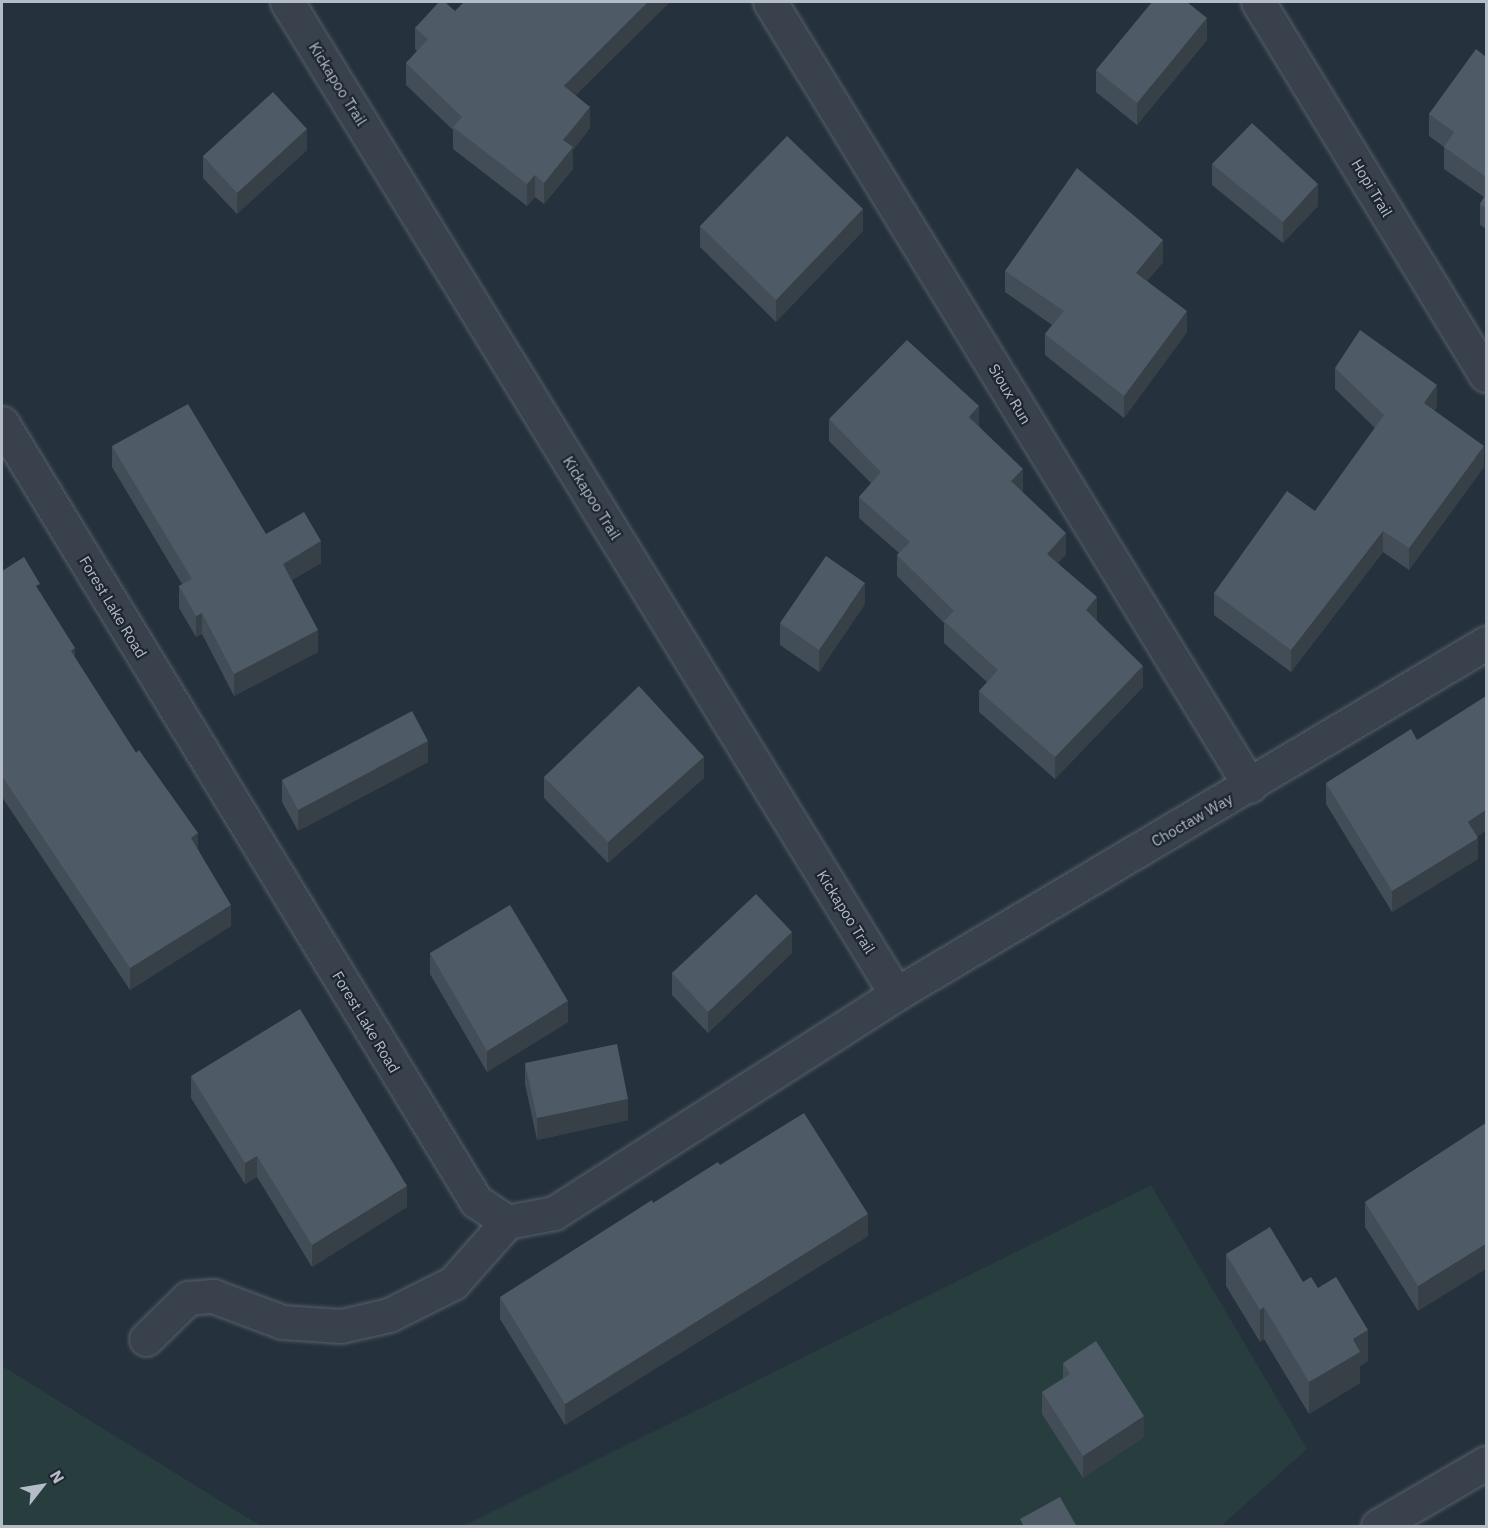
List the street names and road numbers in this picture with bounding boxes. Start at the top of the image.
street label: Kickapoo Trail [305,39,371,129]
street label: Hopi Trail [1348,156,1396,220]
street label: Sioux Run [985,361,1035,427]
street label: Kickapoo Trail [559,453,625,543]
street label: Forest Lake Road [76,553,150,661]
street label: Choctaw Way [1148,790,1236,850]
street label: Kickapoo Trail [813,867,879,957]
street label: Forest Lake Road [329,968,403,1076]

